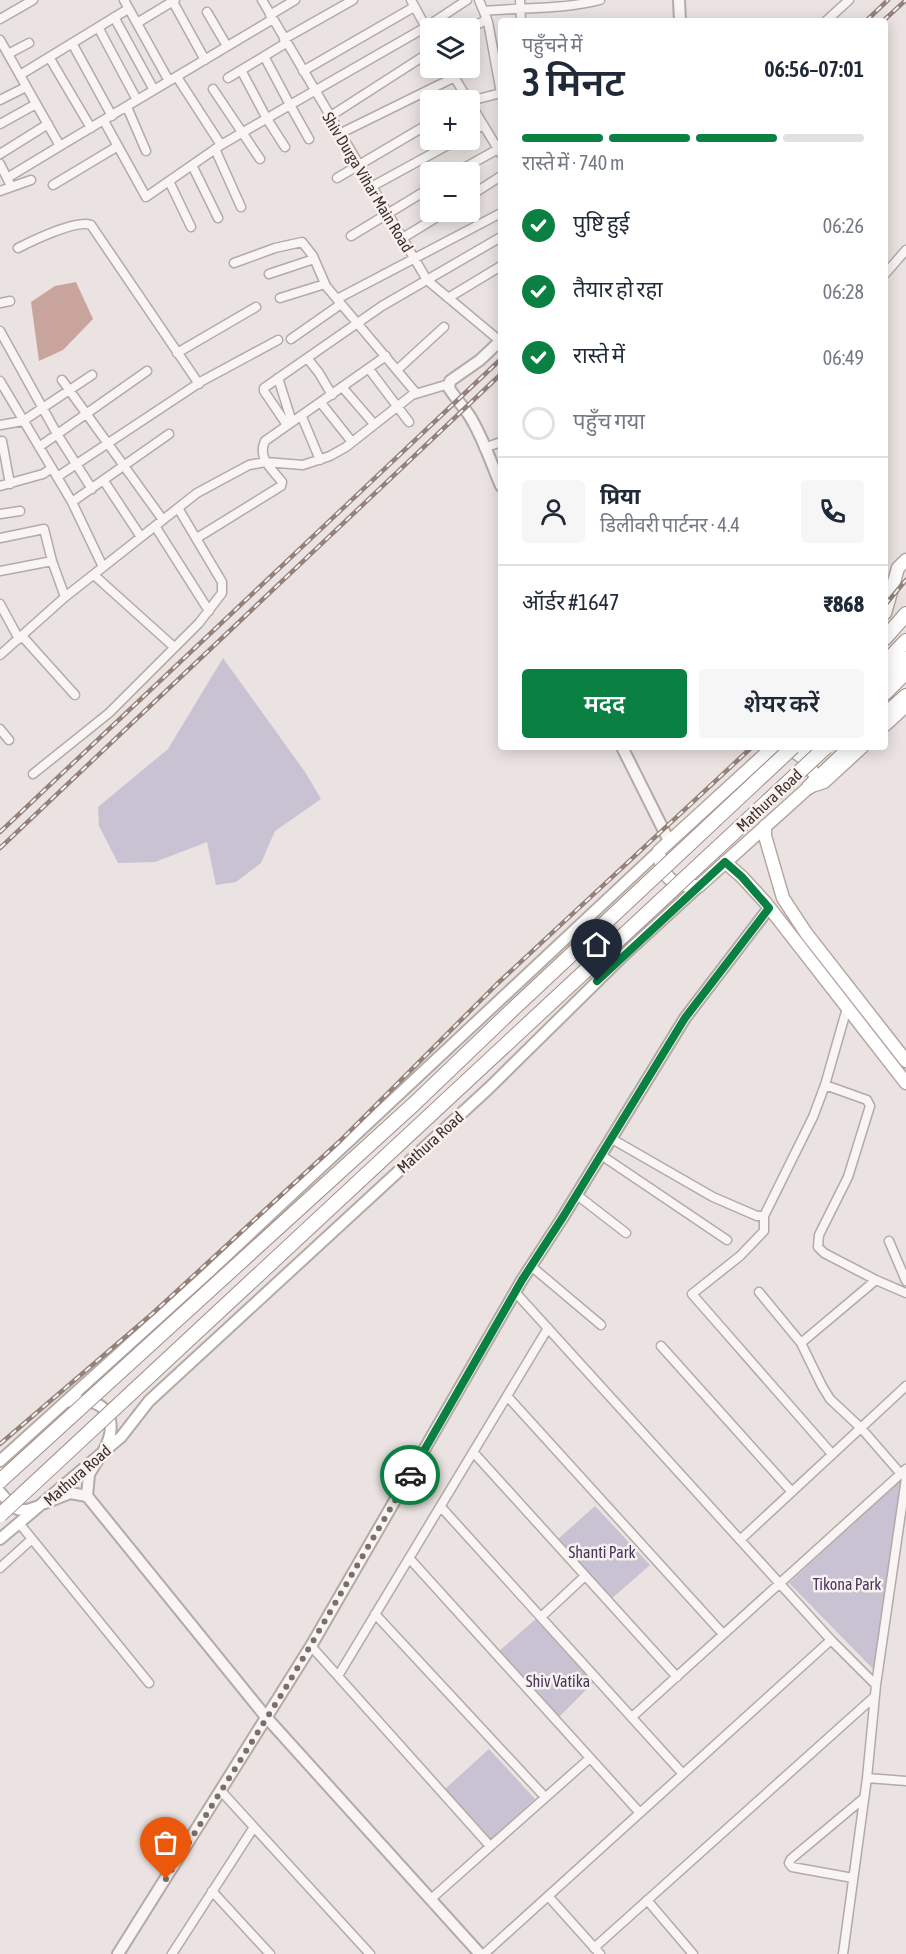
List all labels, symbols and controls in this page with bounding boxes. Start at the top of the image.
map controls [420,18,480,222]
button: layers [420,18,480,78]
text: पहुँचने में [522,33,582,56]
text: 06:56–07:01 [764,56,864,82]
text: 3 मिनट [522,60,625,104]
button: + [420,90,480,150]
street label: Shiv Durga Vihar Main Road [318,109,417,256]
text: रास्ते में · 740 m [522,151,624,174]
button: − [420,162,480,222]
icon: check [522,209,555,242]
text: पुष्टि हुई [573,210,630,236]
text: 06:26 [823,214,864,237]
icon: check [522,275,555,308]
text: तैयार हो रहा [573,276,663,302]
text: 06:28 [823,280,864,303]
icon: check [522,341,555,374]
text: रास्ते में [573,342,625,368]
text: 06:49 [823,346,864,369]
text: पहुँच गया [573,408,645,434]
button: person [522,480,585,543]
button: phone [801,480,864,543]
text: प्रिया [600,483,640,509]
text: डिलीवरी पार्टनर · 4.4 [600,513,740,536]
text: ऑर्डर #1647 [522,589,619,615]
text: ₹868 [824,591,864,617]
button: मदद [522,669,687,738]
button: शेयर करें [699,669,864,738]
street label: Mathura Road [733,765,805,835]
pin [571,919,622,981]
icon: home [580,928,613,961]
street label: Mathura Road [393,1108,467,1176]
street label: Mathura Road [40,1441,114,1509]
courier [380,1445,440,1505]
icon: car [394,1459,427,1492]
park label: Shanti Park [569,1543,635,1561]
park label: Tikona Park [813,1575,881,1593]
park label: Shiv Vatika [526,1672,590,1690]
pin [140,1817,191,1879]
icon: bag [149,1826,182,1859]

